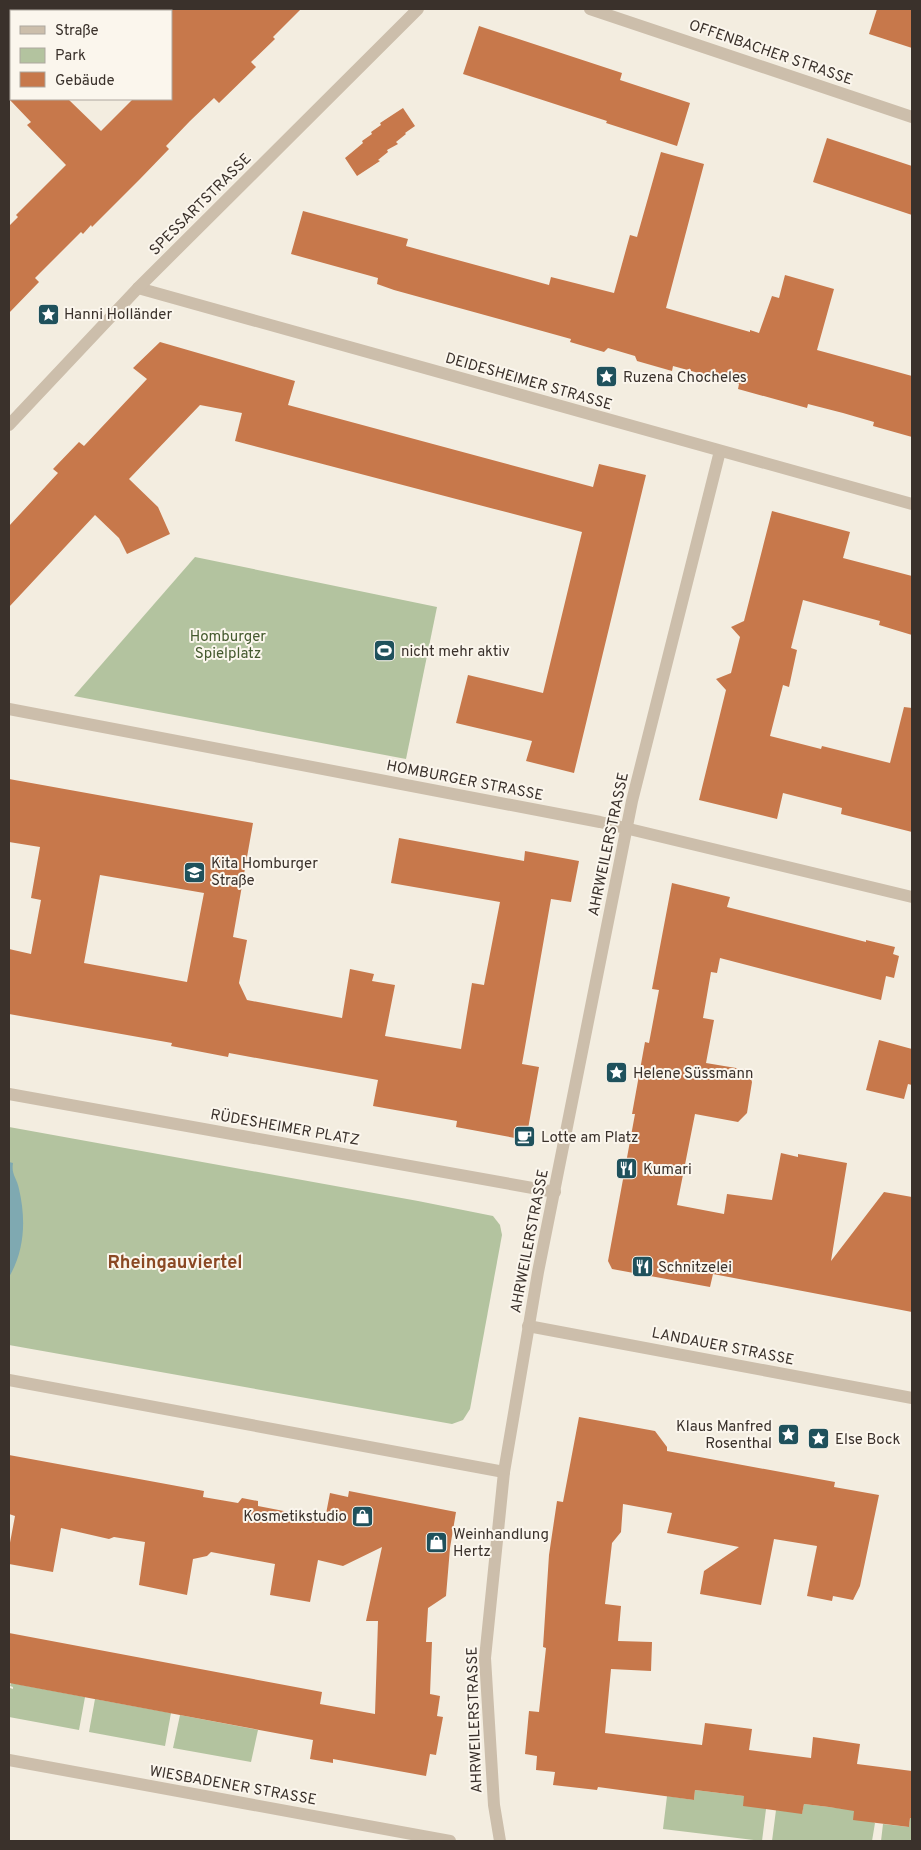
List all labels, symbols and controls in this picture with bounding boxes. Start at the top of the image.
legend [10,10,172,100]
street label: OFFENBACHER STRASSE [686,16,855,90]
text: Straße [55,22,99,41]
text: Park [55,47,86,66]
text: Gebäude [55,72,115,91]
street label: SPESSARTSTRASSE [146,150,256,260]
place icon: Hanni Holländer [36,302,60,326]
place label: Hanni Holländer [64,306,173,325]
street label: DEIDESHEIMER STRASSE [443,349,614,415]
place icon: Ruzena Chocheles [595,365,619,389]
place label: Ruzena Chocheles [623,369,747,388]
park label: Homburger Spielplatz [190,628,266,664]
sports icon: nicht mehr aktiv [373,639,397,663]
place label: nicht mehr aktiv [401,643,510,662]
street label: HOMBURGER STRASSE [385,757,545,806]
street label: AHRWEILERSTRASSE [585,771,634,918]
place label: Kita Homburger Straße [211,855,318,891]
school or university icon: Kita Homburger Straße [183,860,207,884]
place icon: Helene Süssmann [605,1061,629,1085]
place label: Helene Süssmann [633,1065,753,1084]
street label: RÜDESHEIMER PLATZ [209,1105,361,1151]
cafe icon: Lotte am Platz [513,1125,537,1149]
place label: Lotte am Platz [541,1129,639,1148]
restaurant icon: Kumari [615,1157,639,1181]
place label: Kumari [643,1161,692,1180]
street label: AHRWEILERSTRASSE [507,1168,554,1315]
district label: Rheingauviertel [107,1252,243,1275]
restaurant icon: Schnitzelei [630,1255,654,1279]
place label: Schnitzelei [658,1259,732,1278]
street label: LANDAUER STRASSE [650,1324,796,1371]
place label: Klaus Manfred Rosenthal [676,1418,772,1454]
place icon: Klaus Manfred Rosenthal [776,1423,800,1447]
place icon: Else Bock [807,1427,831,1451]
place label: Else Bock [835,1431,900,1450]
shop icon: Kosmetikstudio [351,1504,375,1528]
place label: Kosmetikstudio [243,1508,347,1527]
place label: Weinhandlung Hertz [453,1526,549,1562]
shop icon: Weinhandlung Hertz [425,1531,449,1555]
street label: AHRWEILERSTRASSE [463,1646,488,1793]
street label: WIESBADENER STRASSE [148,1762,318,1811]

